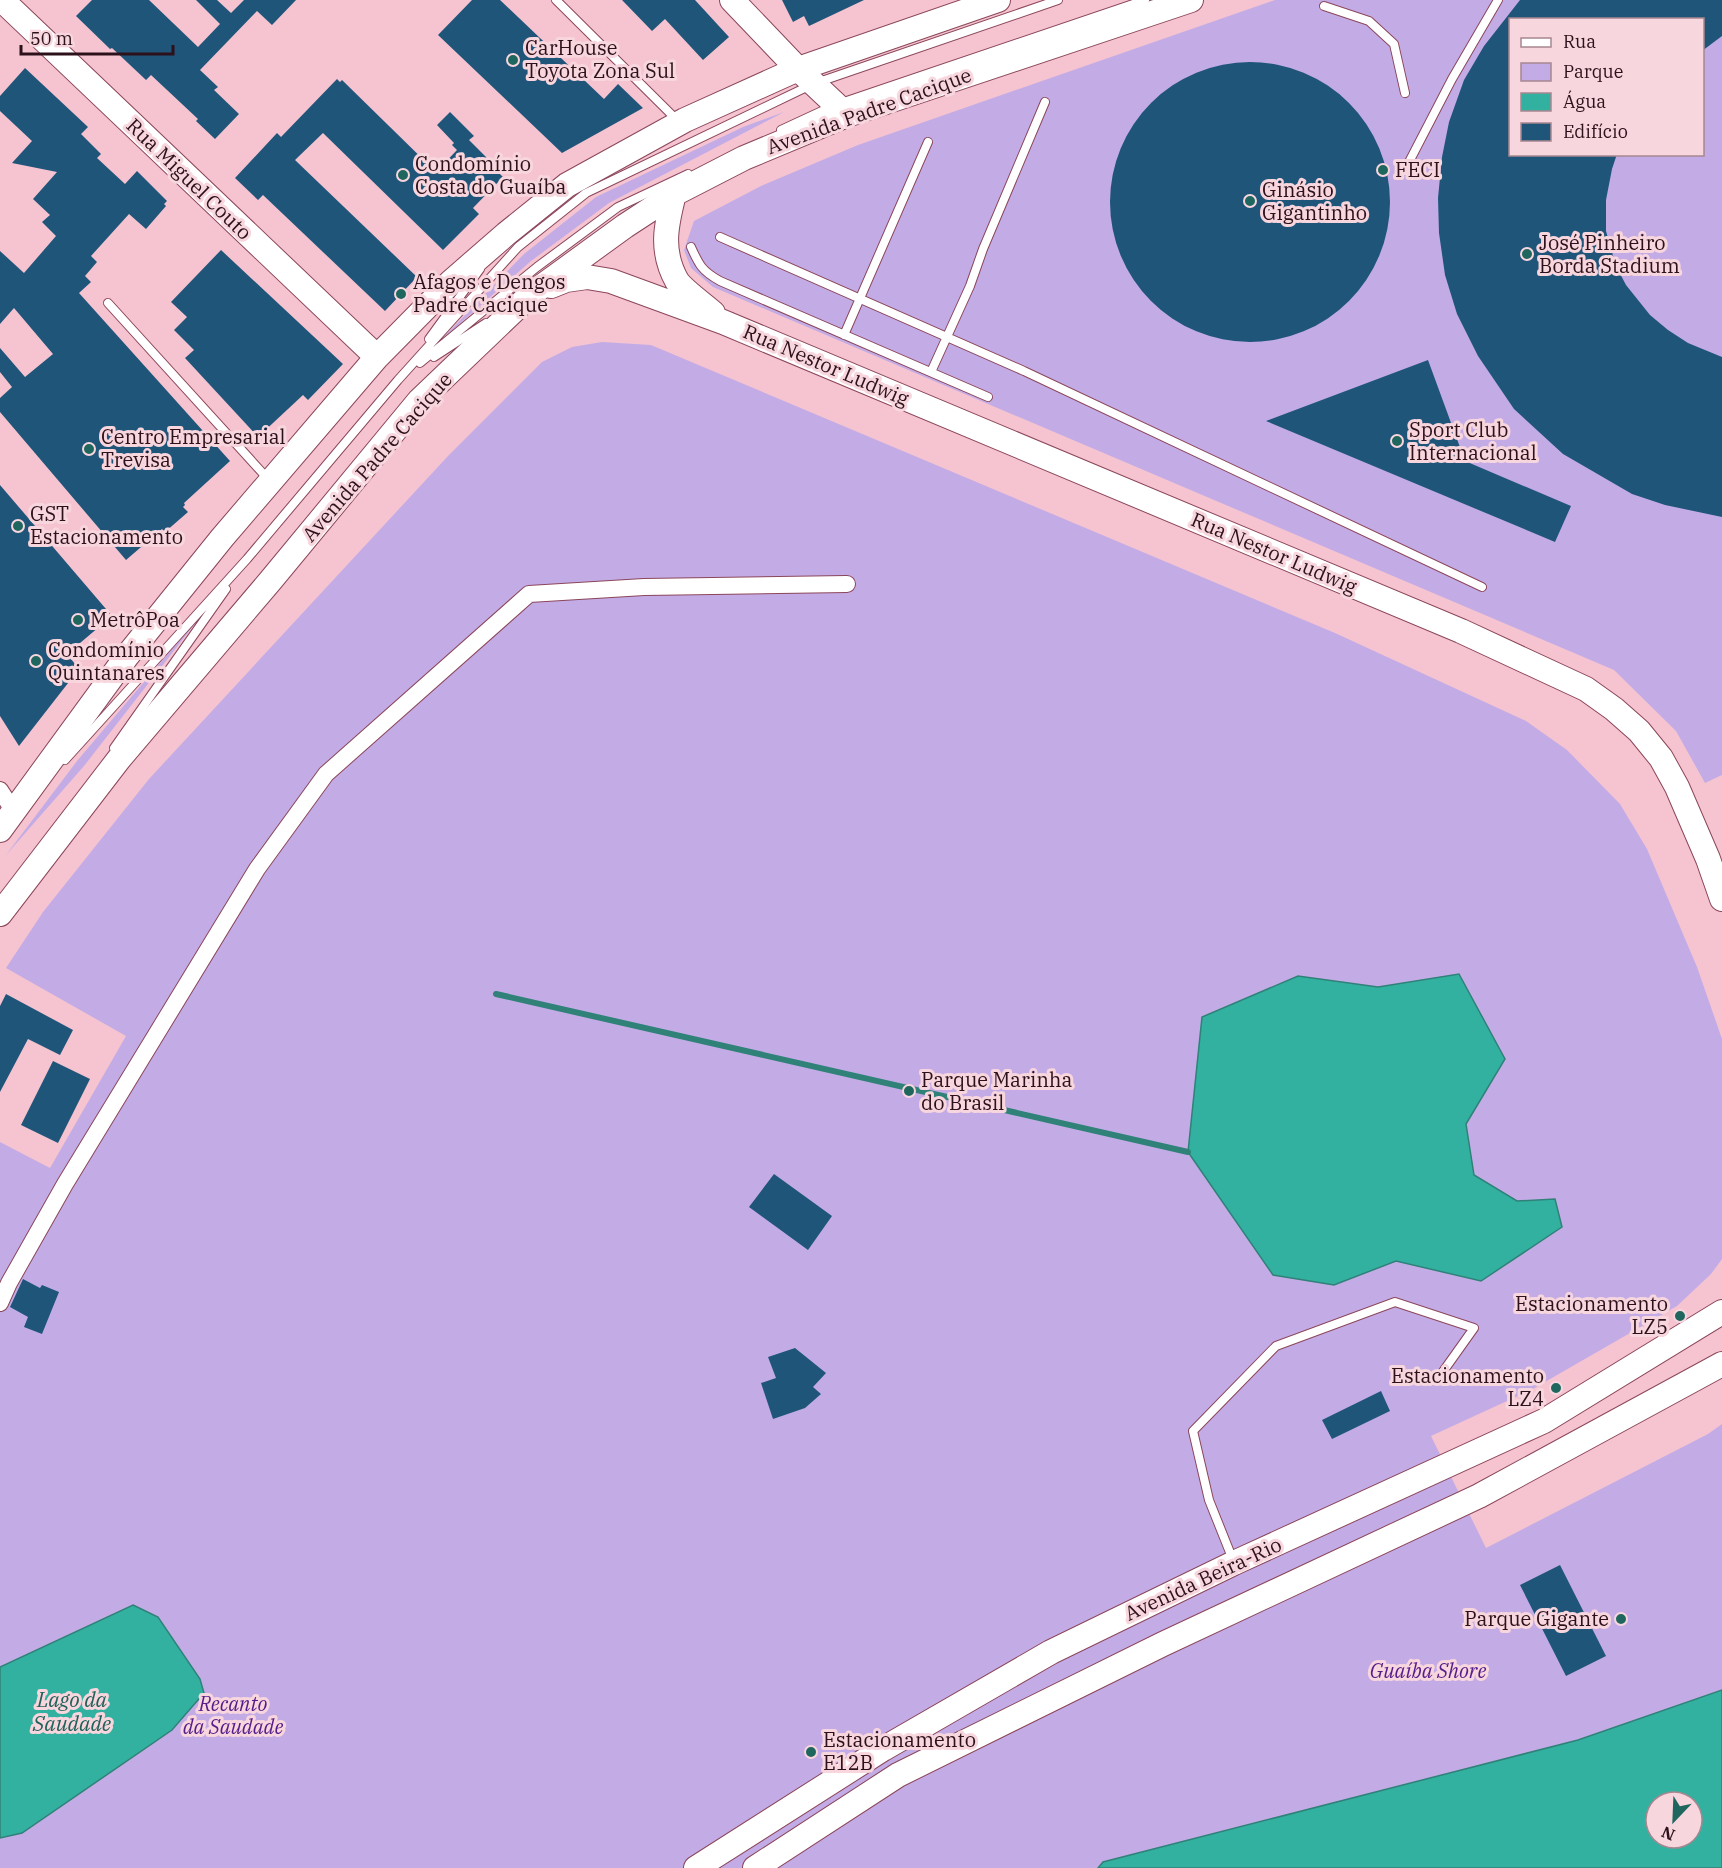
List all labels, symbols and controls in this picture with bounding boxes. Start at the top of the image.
scale bar [21,18,172,56]
legend [1509,18,1704,156]
text: 50 m [30,27,73,50]
text: Rua [1563,30,1596,53]
place label: CarHouse Toyota Zona Sul [525,34,675,84]
marker: CarHouse Toyota Zona Sul [506,53,520,67]
text: Parque [1563,60,1623,83]
street label: Avenida Padre Cacique [763,61,975,160]
text: Água [1563,90,1606,113]
street label: Rua Miguel Couto [121,112,258,245]
text: Edifício [1563,120,1628,143]
place label: Condomínio Costa do Guaíba [415,150,567,200]
place label: FECI [1395,156,1440,183]
marker: FECI [1376,163,1390,177]
marker: Condomínio Costa do Guaíba [396,168,410,182]
place label: Ginásio Gigantinho [1262,176,1367,226]
marker: Ginásio Gigantinho [1243,194,1257,208]
place label: José Pinheiro Borda Stadium [1539,229,1680,279]
marker: José Pinheiro Borda Stadium [1520,247,1534,261]
place label: Afagos e Dengos Padre Cacique [413,268,566,318]
marker: Afagos e Dengos Padre Cacique [394,287,408,301]
street label: Rua Nestor Ludwig [739,317,913,412]
street label: Avenida Padre Cacique [296,366,458,547]
place label: Sport Club Internacional [1409,416,1537,466]
place label: Centro Empresarial Trevisa [101,423,286,473]
marker: Sport Club Internacional [1390,434,1404,448]
marker: Centro Empresarial Trevisa [82,442,96,456]
place label: GST Estacionamento [30,500,183,550]
street label: Rua Nestor Ludwig [1187,505,1361,600]
marker: GST Estacionamento [11,519,25,533]
place label: MetrôPoa [90,606,180,633]
marker: MetrôPoa [71,613,85,627]
place label: Condomínio Quintanares [48,636,165,686]
marker: Condomínio Quintanares [29,654,43,668]
place label: Parque Marinha do Brasil [921,1066,1072,1116]
marker: Parque Marinha do Brasil [902,1084,916,1098]
place label: Estacionamento LZ5 [1515,1290,1668,1340]
marker: Estacionamento LZ5 [1673,1309,1687,1323]
place label: Estacionamento LZ4 [1391,1362,1544,1412]
marker: Estacionamento LZ4 [1549,1381,1563,1395]
street label: Avenida Beira-Rio [1120,1530,1286,1627]
place label: Parque Gigante [1464,1605,1609,1632]
marker: Parque Gigante [1614,1612,1628,1626]
park label: Guaíba Shore [1370,1657,1486,1684]
water label: Lago da Saudade [32,1685,112,1737]
park label: Recanto da Saudade [183,1690,283,1740]
place label: Estacionamento E12B [823,1726,976,1776]
marker: Estacionamento E12B [804,1745,818,1759]
north arrow [1644,1790,1704,1850]
text: N [1658,1822,1678,1845]

